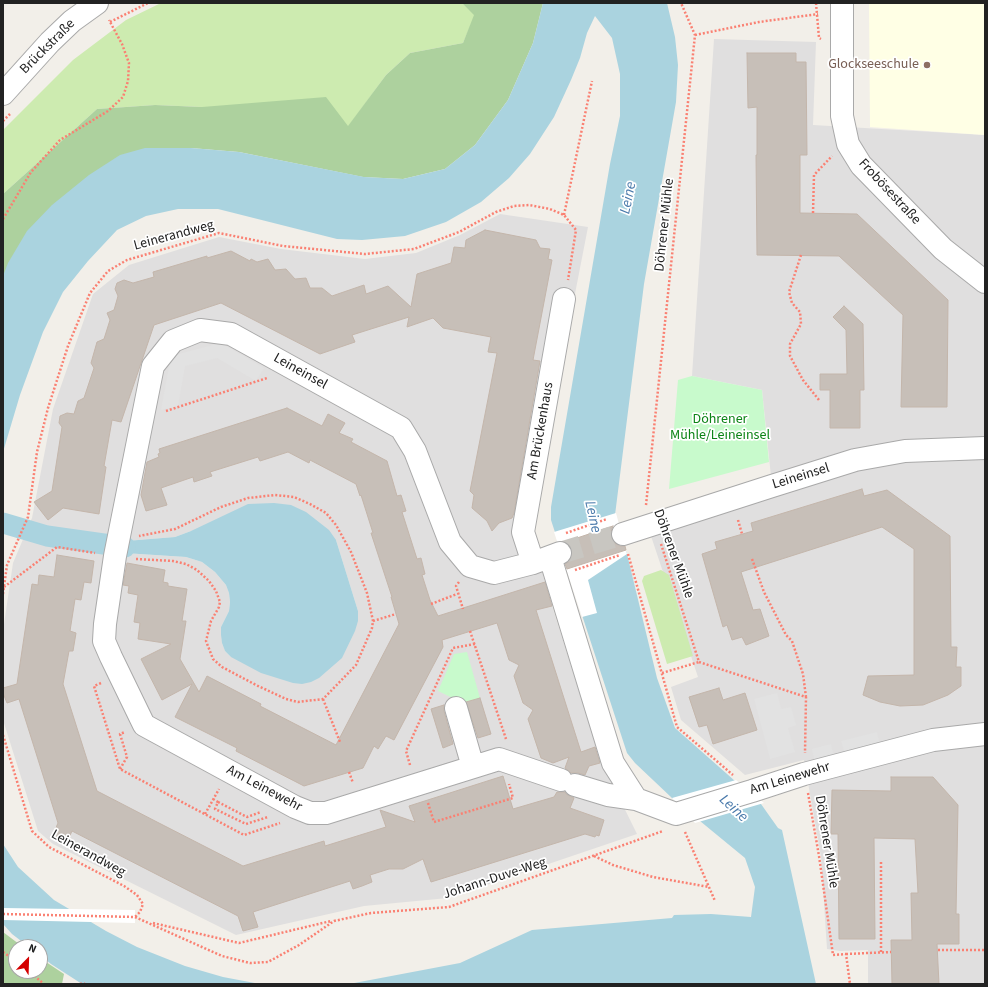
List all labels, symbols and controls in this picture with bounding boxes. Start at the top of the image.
street label: Brückstraße [17,16,79,78]
place label: Glockseeschule [828,57,919,73]
marker: Glockseeschule [922,60,932,70]
street label: Frobösestraße [854,156,924,228]
street label: Döhrener Mühle [652,178,678,272]
water label: Leine [617,180,641,216]
street label: Leinerandweg [132,217,216,255]
street label: Leineinsel [270,350,330,394]
street label: Am Brückenhaus [524,381,558,481]
park label: Döhrener Mühle/Leineinsel [670,412,770,444]
street label: Leineinsel [770,460,832,494]
water label: Leine [580,499,604,535]
street label: Döhrener Mühle [649,507,697,601]
street label: Am Leinewehr [748,759,832,799]
street label: Am Leinewehr [223,762,305,816]
water label: Leine [715,791,751,827]
street label: Döhrener Mühle [810,794,842,890]
street label: Leinerandweg [48,827,128,881]
street label: Johann-Duve-Weg [441,854,549,904]
north arrow [8,939,48,979]
text: N [26,940,39,957]

